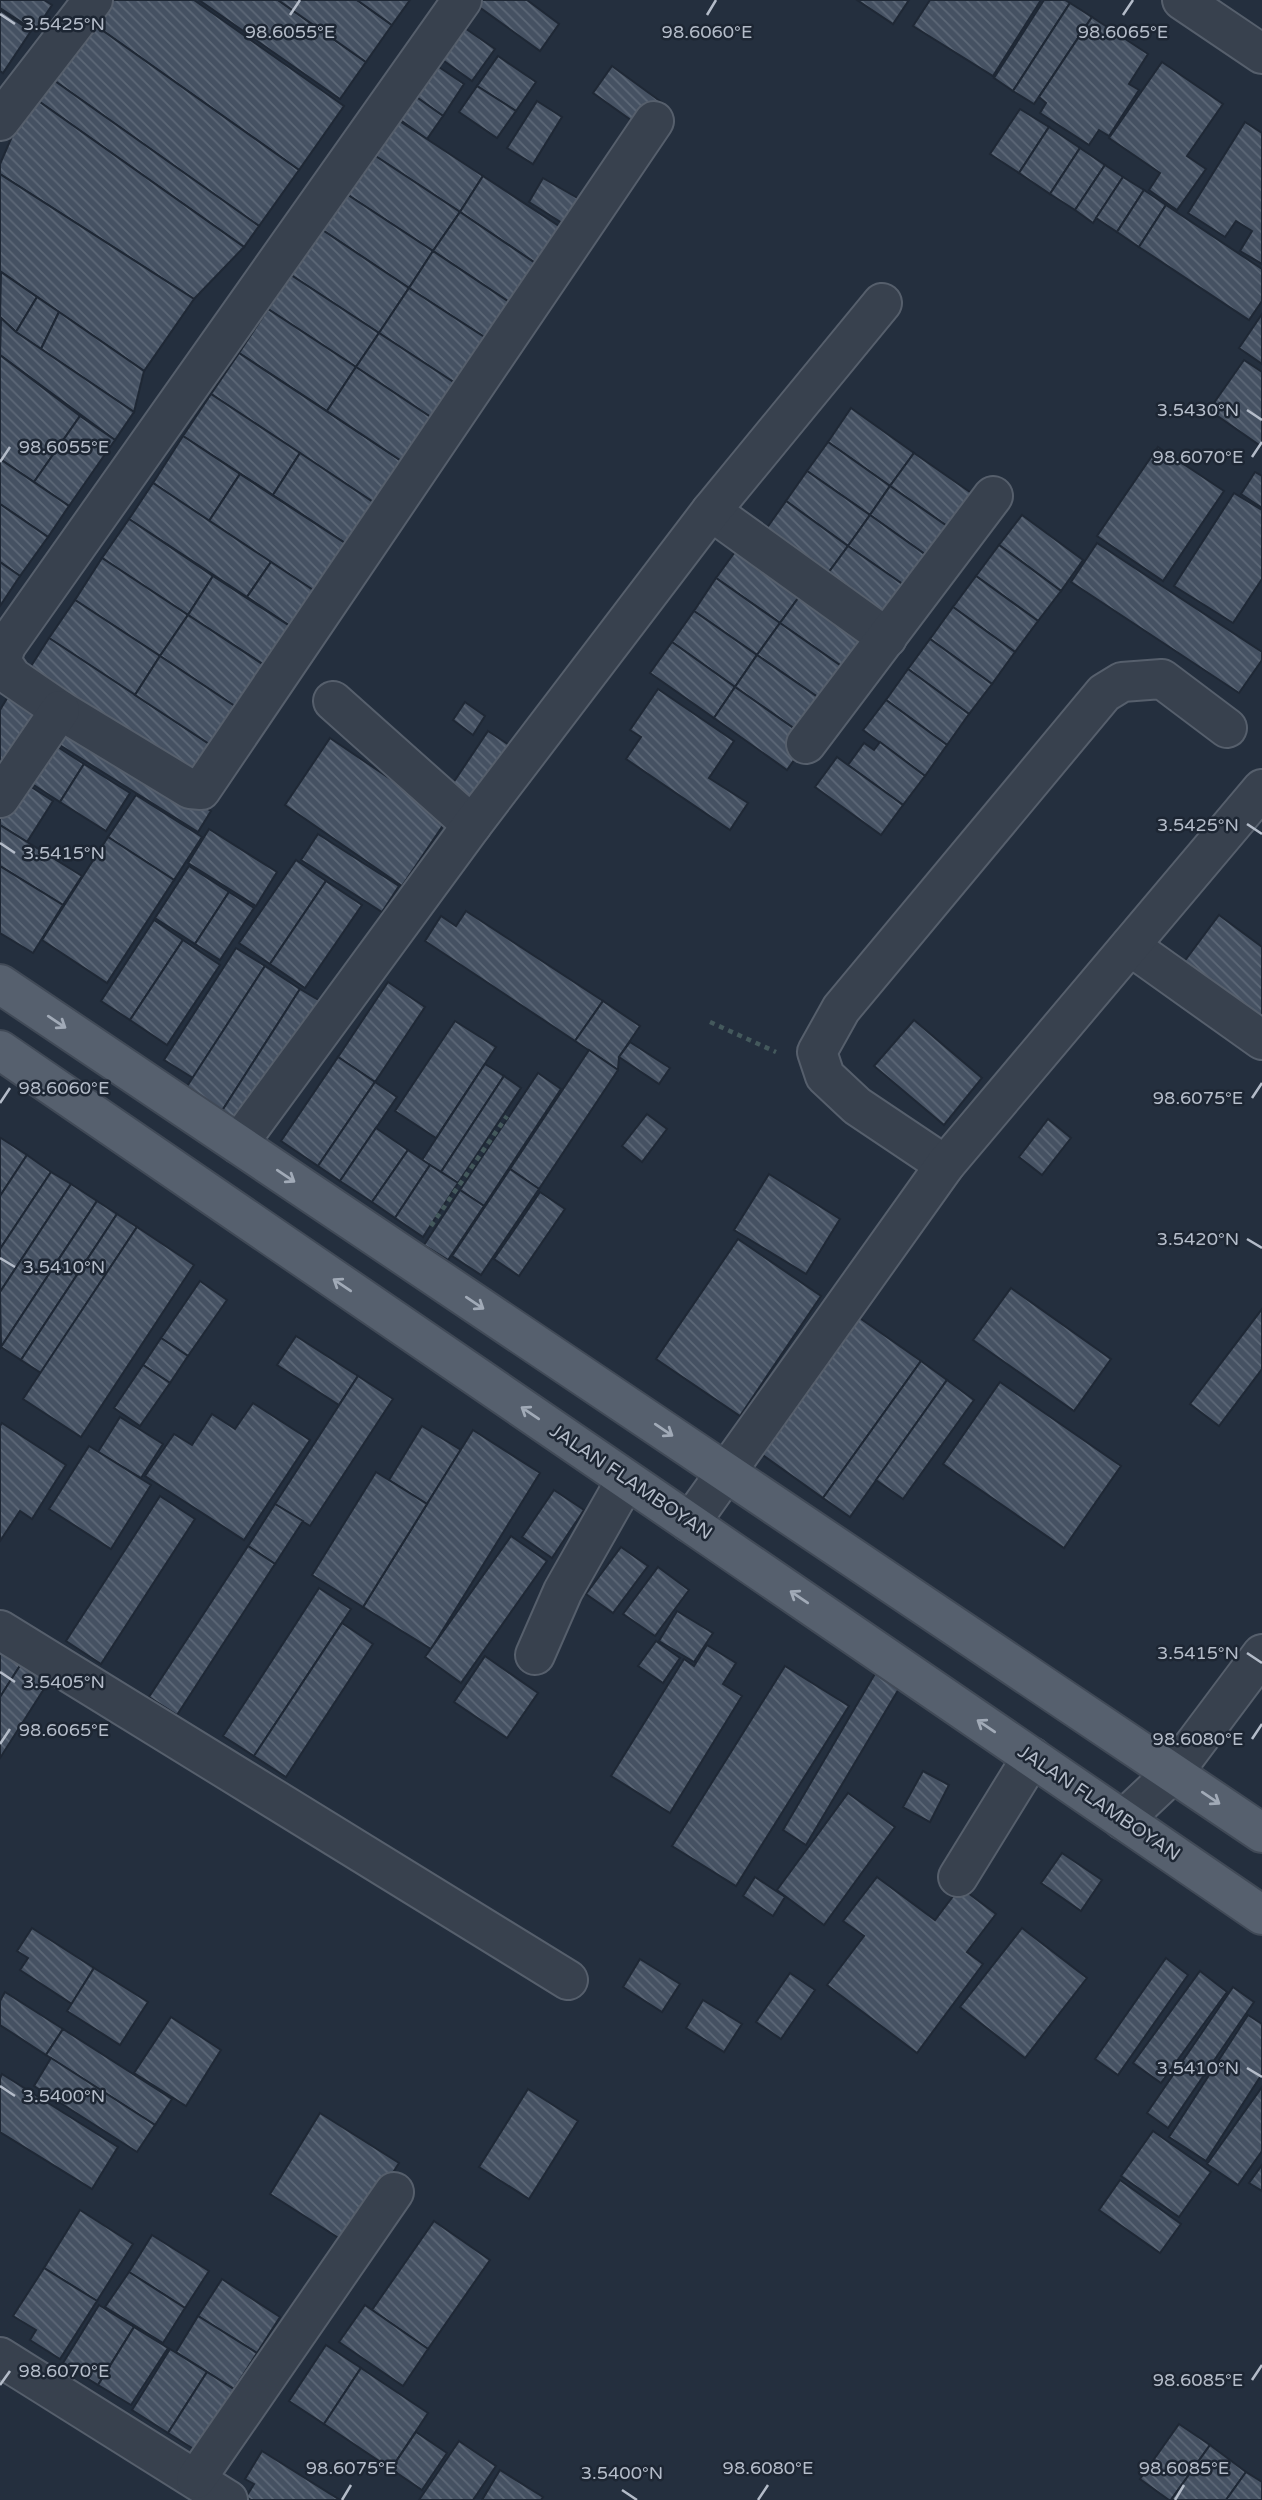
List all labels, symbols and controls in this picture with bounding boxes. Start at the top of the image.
text: 3.5425°N [23,13,105,35]
text: 98.6055°E [245,21,335,43]
text: 98.6060°E [662,21,752,43]
text: 98.6065°E [1078,21,1168,43]
text: 3.5430°N [1157,399,1239,421]
text: 98.6055°E [19,436,109,458]
text: 98.6070°E [1153,446,1243,468]
text: 3.5425°N [1157,814,1239,836]
text: 3.5415°N [23,842,105,864]
one-way arrow [47,1015,66,1029]
text: 98.6060°E [19,1077,109,1099]
text: 98.6075°E [1153,1087,1243,1109]
one-way arrow [276,1169,296,1183]
text: 3.5420°N [1157,1228,1239,1250]
text: 3.5410°N [23,1256,105,1278]
one-way arrow [333,1278,352,1292]
one-way arrow [465,1296,484,1311]
one-way arrow [521,1406,540,1421]
street label: JALAN FLAMBOYAN [546,1419,716,1545]
one-way arrow [654,1423,673,1438]
one-way arrow [790,1590,809,1604]
text: 3.5415°N [1157,1642,1239,1664]
text: 3.5405°N [23,1671,105,1693]
text: 98.6065°E [19,1719,109,1741]
one-way arrow [977,1719,996,1733]
text: 98.6080°E [1153,1728,1243,1750]
street label: JALAN FLAMBOYAN [1014,1740,1184,1866]
one-way arrow [1201,1791,1220,1805]
text: 3.5410°N [1157,2057,1239,2079]
text: 3.5400°N [23,2085,105,2107]
text: 98.6070°E [19,2360,109,2382]
text: 98.6085°E [1153,2369,1243,2391]
text: 98.6075°E [306,2457,396,2479]
text: 98.6080°E [723,2457,813,2479]
text: 98.6085°E [1139,2457,1229,2479]
text: 3.5400°N [581,2462,663,2484]

